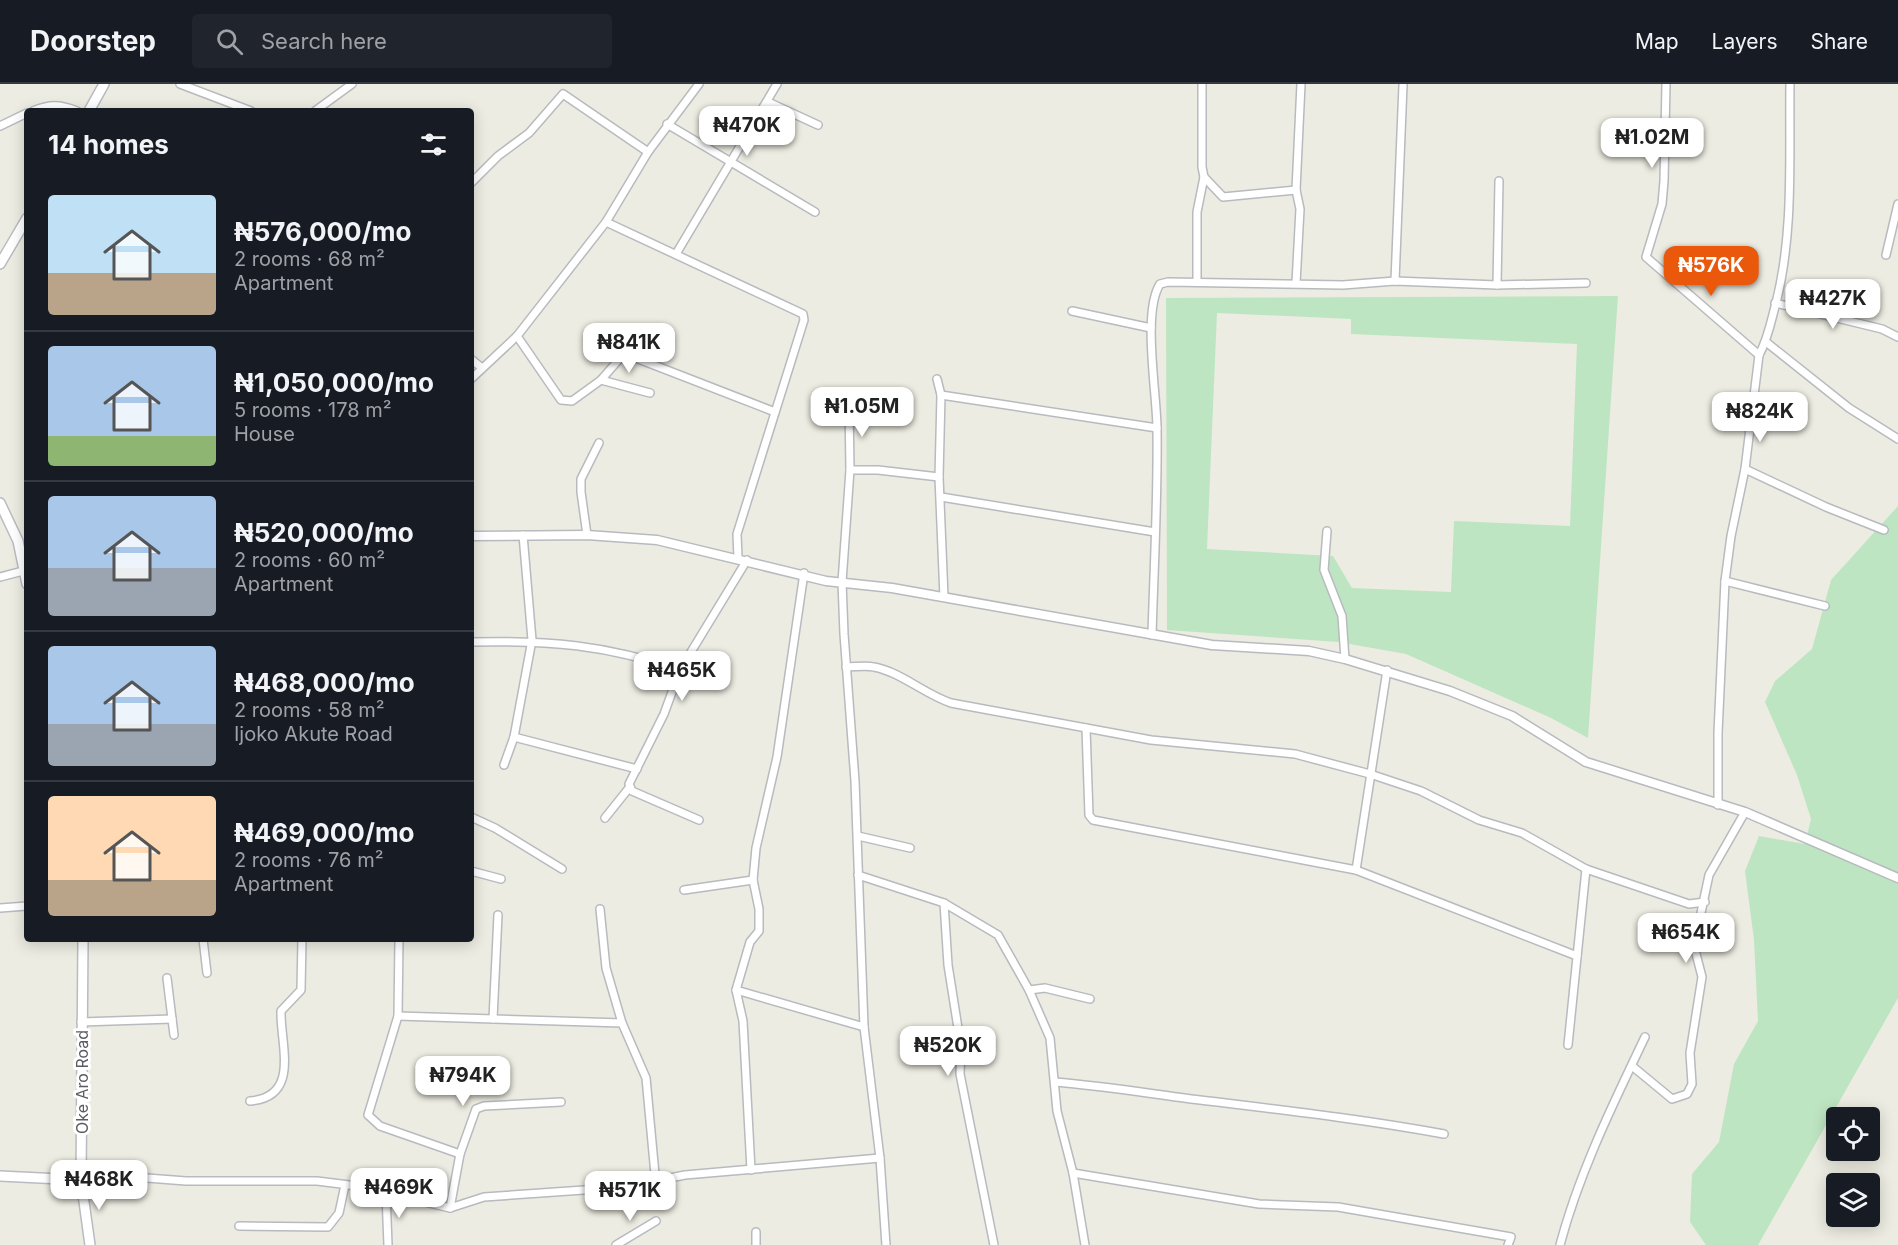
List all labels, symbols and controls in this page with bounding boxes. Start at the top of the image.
search box [192,14,612,68]
text: Doorstep [30,24,156,58]
icon: search [213,25,246,58]
text: Search here [261,28,387,54]
text: Map [1635,29,1679,54]
text: Layers [1712,29,1778,54]
text: Share [1811,29,1868,54]
pin: ₦470K [705,106,789,157]
text: ₦470K [713,113,781,137]
pin: ₦1.02M [1603,118,1701,169]
text: ₦1.02M [1615,125,1689,149]
icon: filters [417,128,450,161]
text: 14 homes [48,129,169,160]
text: ₦576,000/mo [234,216,411,247]
icon: home [96,219,168,291]
pin: ₦576K [1669,246,1753,297]
text: 2 rooms · 68 m² [234,247,385,271]
text: ₦576K [1678,253,1744,277]
text: Apartment [234,271,333,295]
pin: ₦427K [1791,279,1875,330]
text: ₦427K [1799,286,1867,310]
pin: ₦841K [587,323,671,374]
text: ₦841K [597,330,661,354]
text: ₦1,050,000/mo [234,367,434,398]
icon: home [96,370,168,442]
pin: ₦1.05M [813,387,911,438]
pin: ₦824K [1718,392,1802,443]
text: ₦1.05M [825,394,899,418]
text: 5 rooms · 178 m² [234,398,392,422]
text: ₦824K [1726,399,1794,423]
text: House [234,422,295,446]
text: ₦520,000/mo [234,517,414,548]
icon: home [96,520,168,592]
text: 2 rooms · 60 m² [234,548,385,572]
text: Apartment [234,572,333,596]
pin: ₦465K [640,651,724,702]
text: ₦465K [648,658,716,682]
text: ₦468,000/mo [234,667,415,698]
icon: home [96,670,168,742]
text: 2 rooms · 58 m² [234,698,385,722]
text: Ijoko Akute Road [234,722,393,746]
text: ₦469,000/mo [234,817,415,848]
icon: home [96,820,168,892]
text: 2 rooms · 76 m² [234,848,383,872]
text: Apartment [234,872,333,896]
pin: ₦654K [1644,913,1728,964]
text: ₦654K [1652,920,1720,944]
pin: ₦520K [906,1026,990,1077]
street label: Oke Aro Road [72,1030,92,1134]
text: ₦520K [914,1033,982,1057]
pin: ₦794K [421,1056,505,1107]
text: ₦794K [429,1063,497,1087]
map controls [1826,1107,1880,1227]
button: locate [1826,1107,1880,1161]
pin: ₦468K [57,1160,141,1211]
text: ₦468K [64,1167,134,1191]
pin: ₦469K [357,1168,441,1219]
pin: ₦571K [588,1171,672,1222]
button: layers [1826,1173,1880,1227]
text: ₦469K [364,1175,434,1199]
text: ₦571K [599,1178,661,1202]

